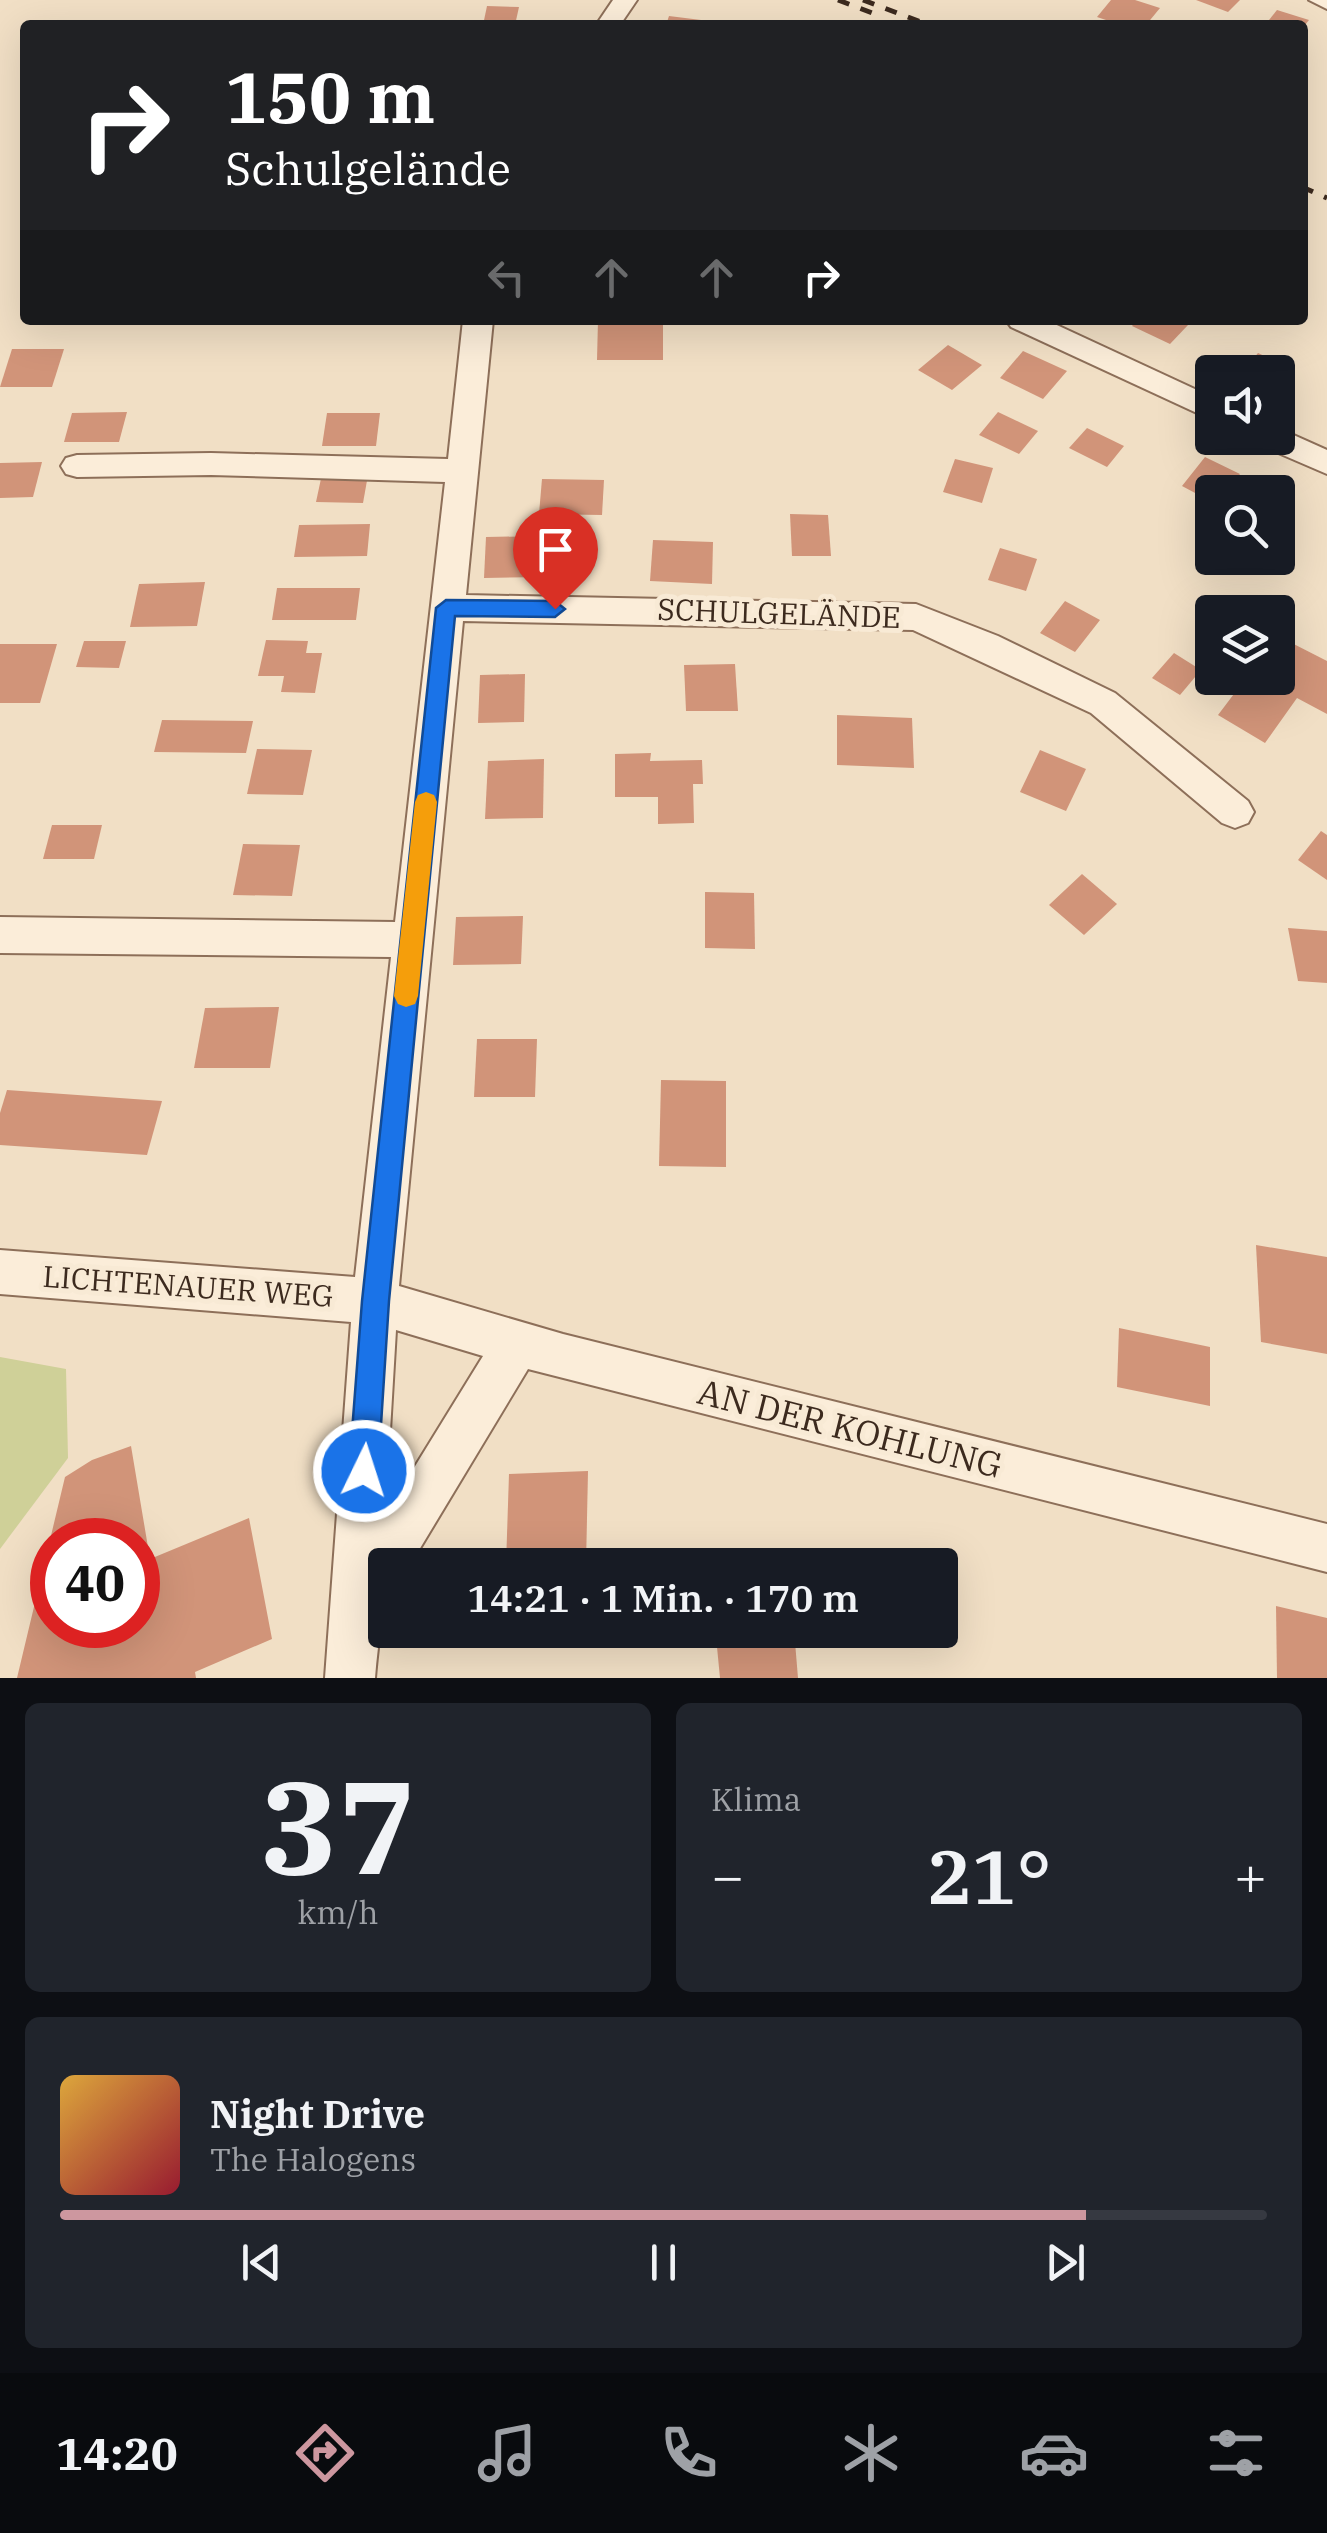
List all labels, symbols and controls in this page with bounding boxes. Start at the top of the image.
text: 150 m [225,51,435,142]
icon: right [60,60,190,190]
text: Schulgelände [225,139,511,197]
icon: left [479,250,534,305]
icon: ahead [584,250,639,305]
icon: ahead [689,250,744,305]
icon: right [794,250,849,305]
map controls [1195,355,1295,695]
button: sound [1195,355,1295,455]
button: search [1195,475,1295,575]
pin [513,507,598,610]
icon: arrive [528,522,583,577]
street label: SCHULGELÄNDE [657,589,901,636]
button: layers [1195,595,1295,695]
street label: LICHTENAUER WEG [41,1256,335,1315]
street label: AN DER KOHLUNG [693,1368,1007,1488]
position arrow [312,1419,416,1523]
speed limit sign: 40 [30,1518,160,1648]
text: 14:21 · 1 Min. · 170 m [467,1573,859,1622]
text: 37 [260,1741,416,1910]
text: Klima [711,1778,801,1820]
text: 21° [926,1827,1052,1925]
text: − [711,1840,744,1911]
text: + [1234,1840,1267,1911]
text: km/h [298,1891,378,1933]
text: Night Drive [210,2089,425,2138]
text: The Halogens [210,2138,416,2180]
icon: previous [234,2235,289,2290]
icon: pause [636,2235,691,2290]
icon: next [1038,2235,1093,2290]
icon: directions [290,2418,360,2488]
icon: music [472,2418,542,2488]
icon: phone [654,2418,724,2488]
icon: climate [836,2418,906,2488]
icon: car [1019,2418,1089,2488]
icon: filters [1201,2418,1271,2488]
text: 14:20 [56,2424,178,2482]

